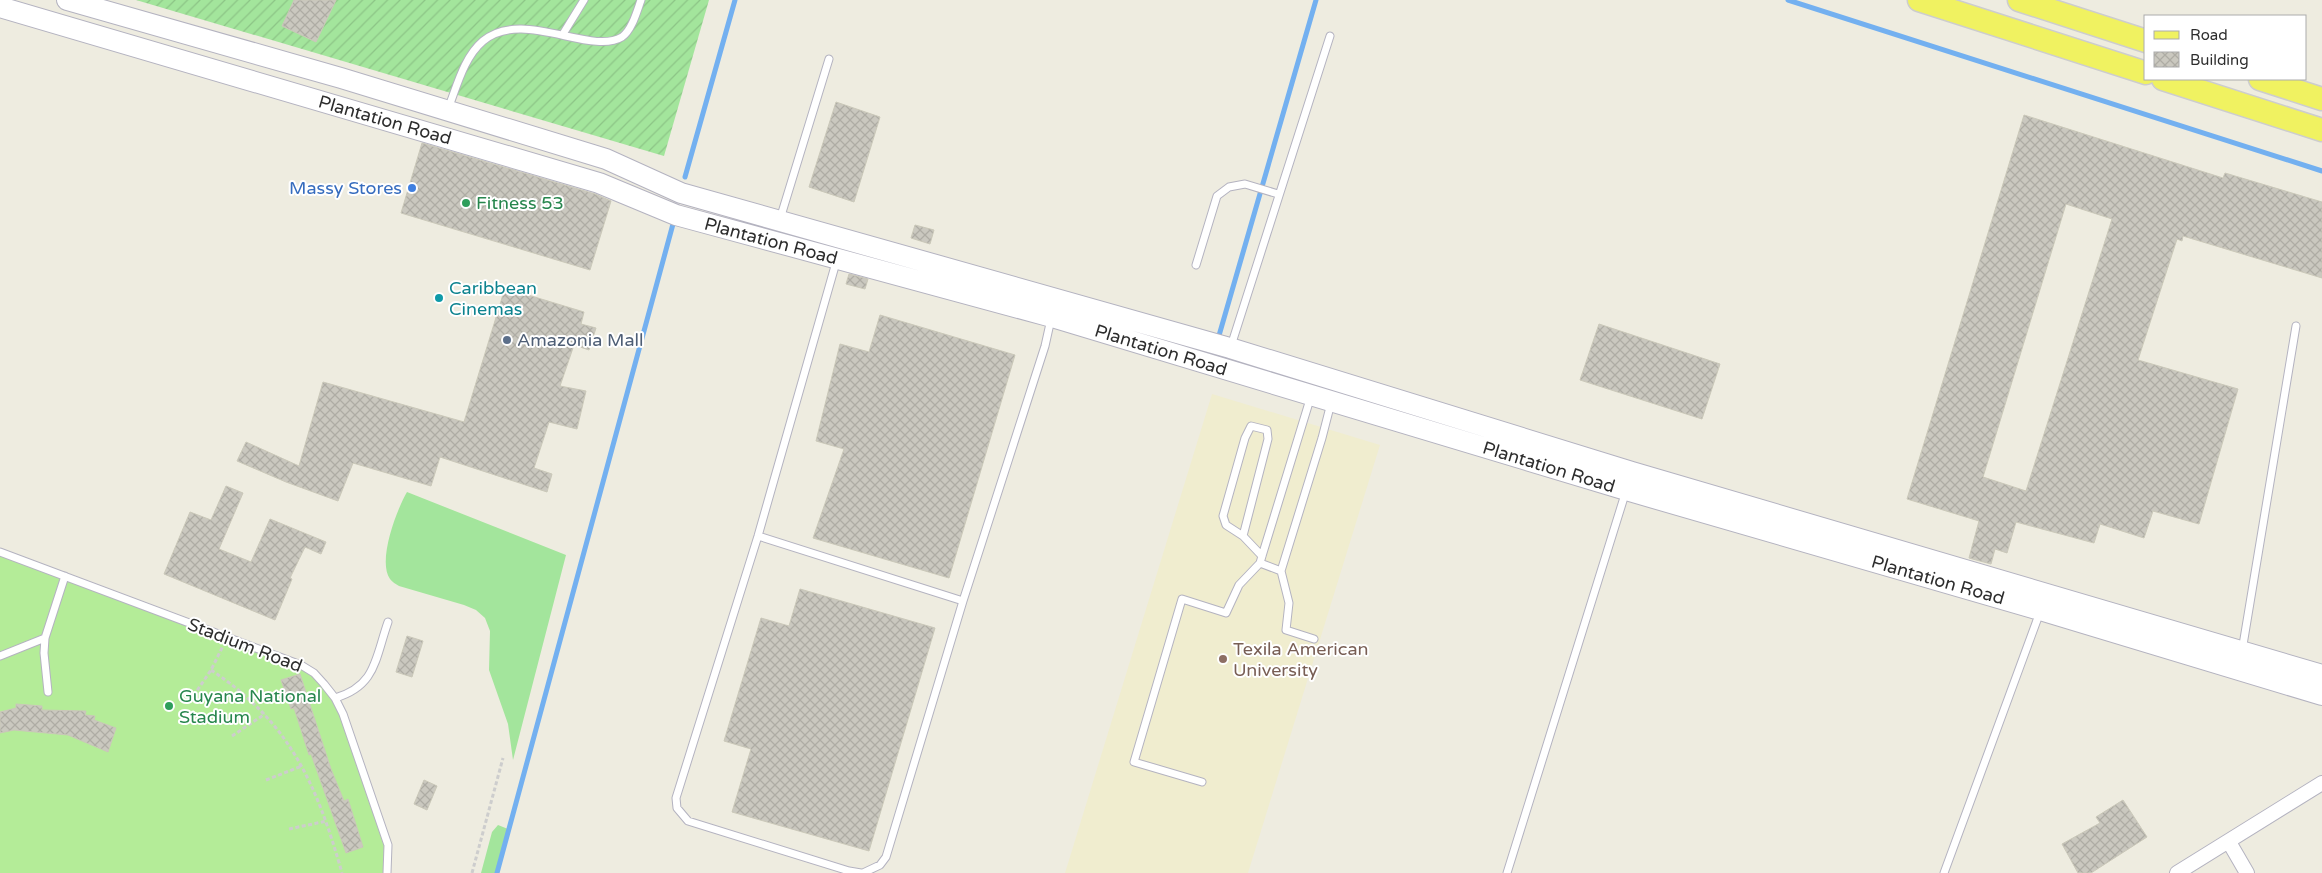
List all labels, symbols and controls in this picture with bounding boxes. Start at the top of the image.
legend [2144,15,2307,80]
text: Road [2190,26,2228,44]
text: Building [2190,51,2249,69]
street label: Plantation Road [316,91,454,149]
place label: Massy Stores [289,177,402,199]
marker: Massy Stores [406,182,418,194]
place label: Fitness 53 [476,192,564,214]
marker: Fitness 53 [460,197,472,209]
street label: Plantation Road [702,213,840,269]
place label: Caribbean Cinemas [449,277,537,320]
marker: Caribbean Cinemas [433,292,445,304]
street label: Plantation Road [1092,319,1230,381]
place label: Amazonia Mall [517,329,644,351]
marker: Amazonia Mall [501,334,513,346]
street label: Plantation Road [1480,436,1618,498]
street label: Plantation Road [1869,551,2007,609]
street label: Stadium Road [185,613,305,677]
place label: Texila American University [1233,638,1368,681]
marker: Texila American University [1217,653,1229,665]
place label: Guyana National Stadium [179,685,321,728]
marker: Guyana National Stadium [163,700,175,712]

